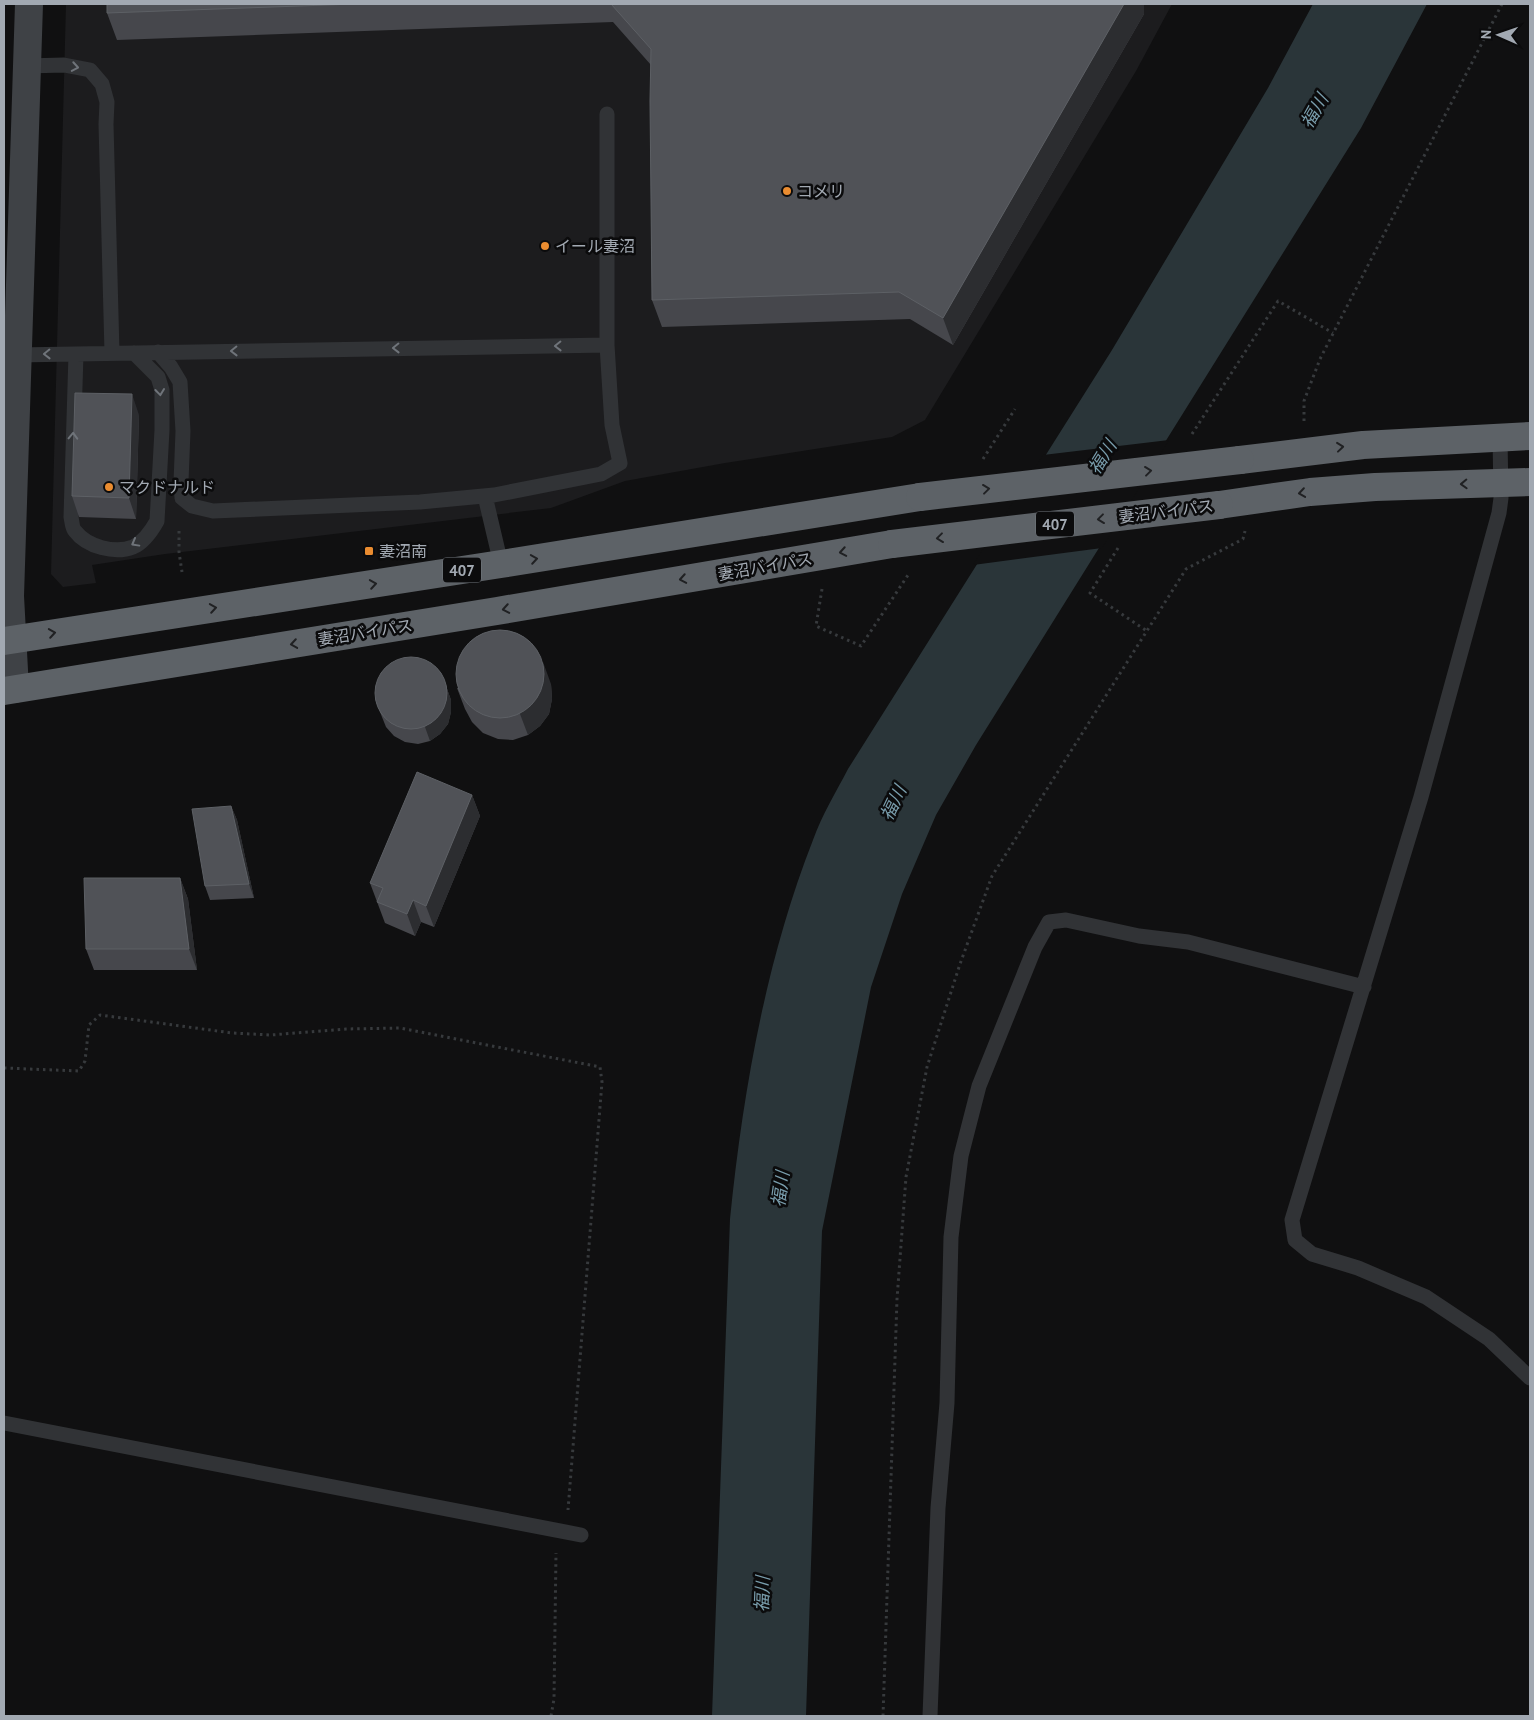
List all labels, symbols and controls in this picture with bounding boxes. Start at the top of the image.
north arrow [1474,10,1524,60]
text: N [1477,30,1495,39]
one-way arrow [71,61,79,72]
water label: 福川 [1295,88,1334,132]
place label: コメリ [797,181,845,201]
marker: コメリ [781,185,793,197]
place label: イール妻沼 [555,236,635,256]
marker: イール妻沼 [539,240,551,252]
one-way arrow [554,340,562,351]
one-way arrow [392,343,400,353]
one-way arrow [229,346,237,356]
one-way arrow [42,349,50,359]
one-way arrow [155,387,165,396]
one-way arrow [68,432,79,440]
water label: 福川 [1083,434,1122,478]
one-way arrow [1336,442,1344,453]
one-way arrow [1144,466,1152,477]
place label: マクドナルド [119,477,215,497]
one-way arrow [1460,478,1468,489]
marker: マクドナルド [103,481,115,493]
one-way arrow [982,484,990,495]
one-way arrow [1298,487,1306,498]
street label: 妻沼バイパス [1117,495,1215,527]
road number: 407 [1036,512,1074,536]
one-way arrow [1097,513,1105,524]
one-way arrow [936,532,944,543]
one-way arrow [131,537,140,547]
place label: 妻沼南 [379,541,427,561]
marker: 妻沼南 [363,545,375,557]
one-way arrow [839,547,848,557]
street label: 妻沼バイパス [716,548,814,584]
one-way arrow [529,555,538,565]
road number: 407 [443,558,481,582]
one-way arrow [679,574,688,584]
one-way arrow [370,579,378,590]
one-way arrow [208,604,217,614]
one-way arrow [501,604,510,614]
street label: 妻沼バイパス [316,615,414,649]
one-way arrow [48,628,56,639]
one-way arrow [289,638,298,648]
water label: 福川 [875,780,912,824]
water label: 福川 [766,1168,794,1208]
water label: 福川 [750,1574,774,1612]

